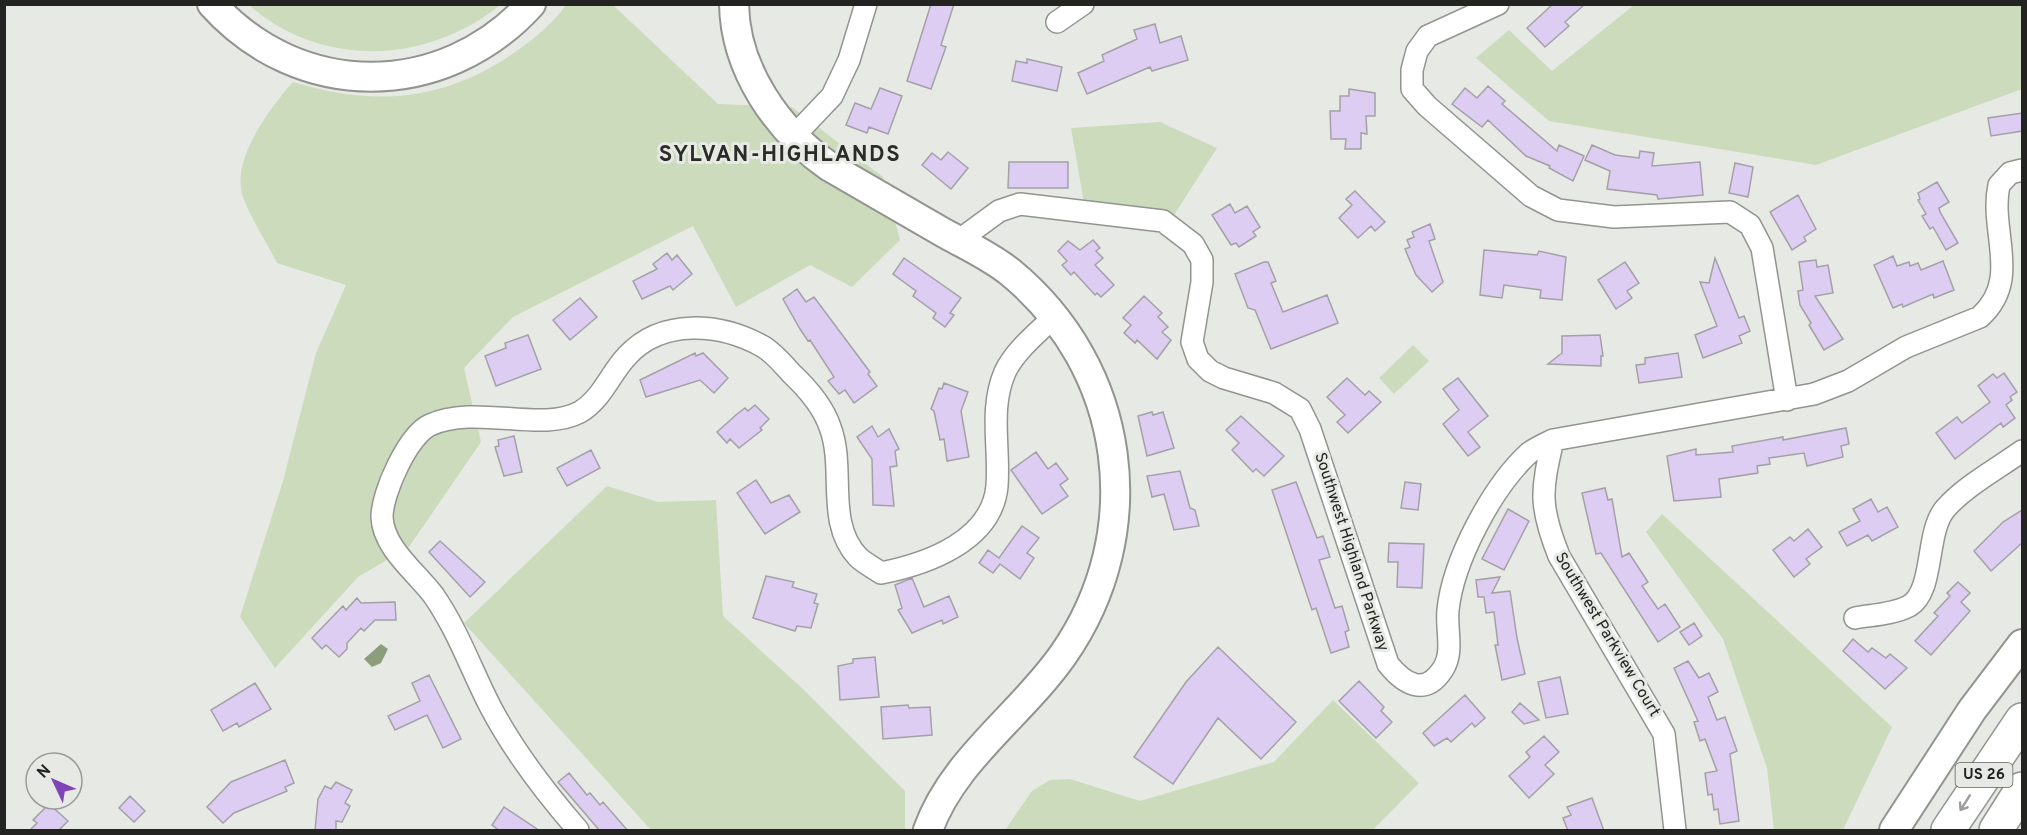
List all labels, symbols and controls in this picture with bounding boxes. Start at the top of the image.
district label: SYLVAN-HIGHLANDS [659,142,901,169]
street label: Southwest Highland Parkway [1309,450,1393,654]
street label: Southwest Parkview Court [1550,549,1664,721]
north arrow [24,751,84,811]
text: N [33,761,56,783]
road number: US 26 [1956,763,2012,787]
one-way arrow [1959,794,1971,811]

